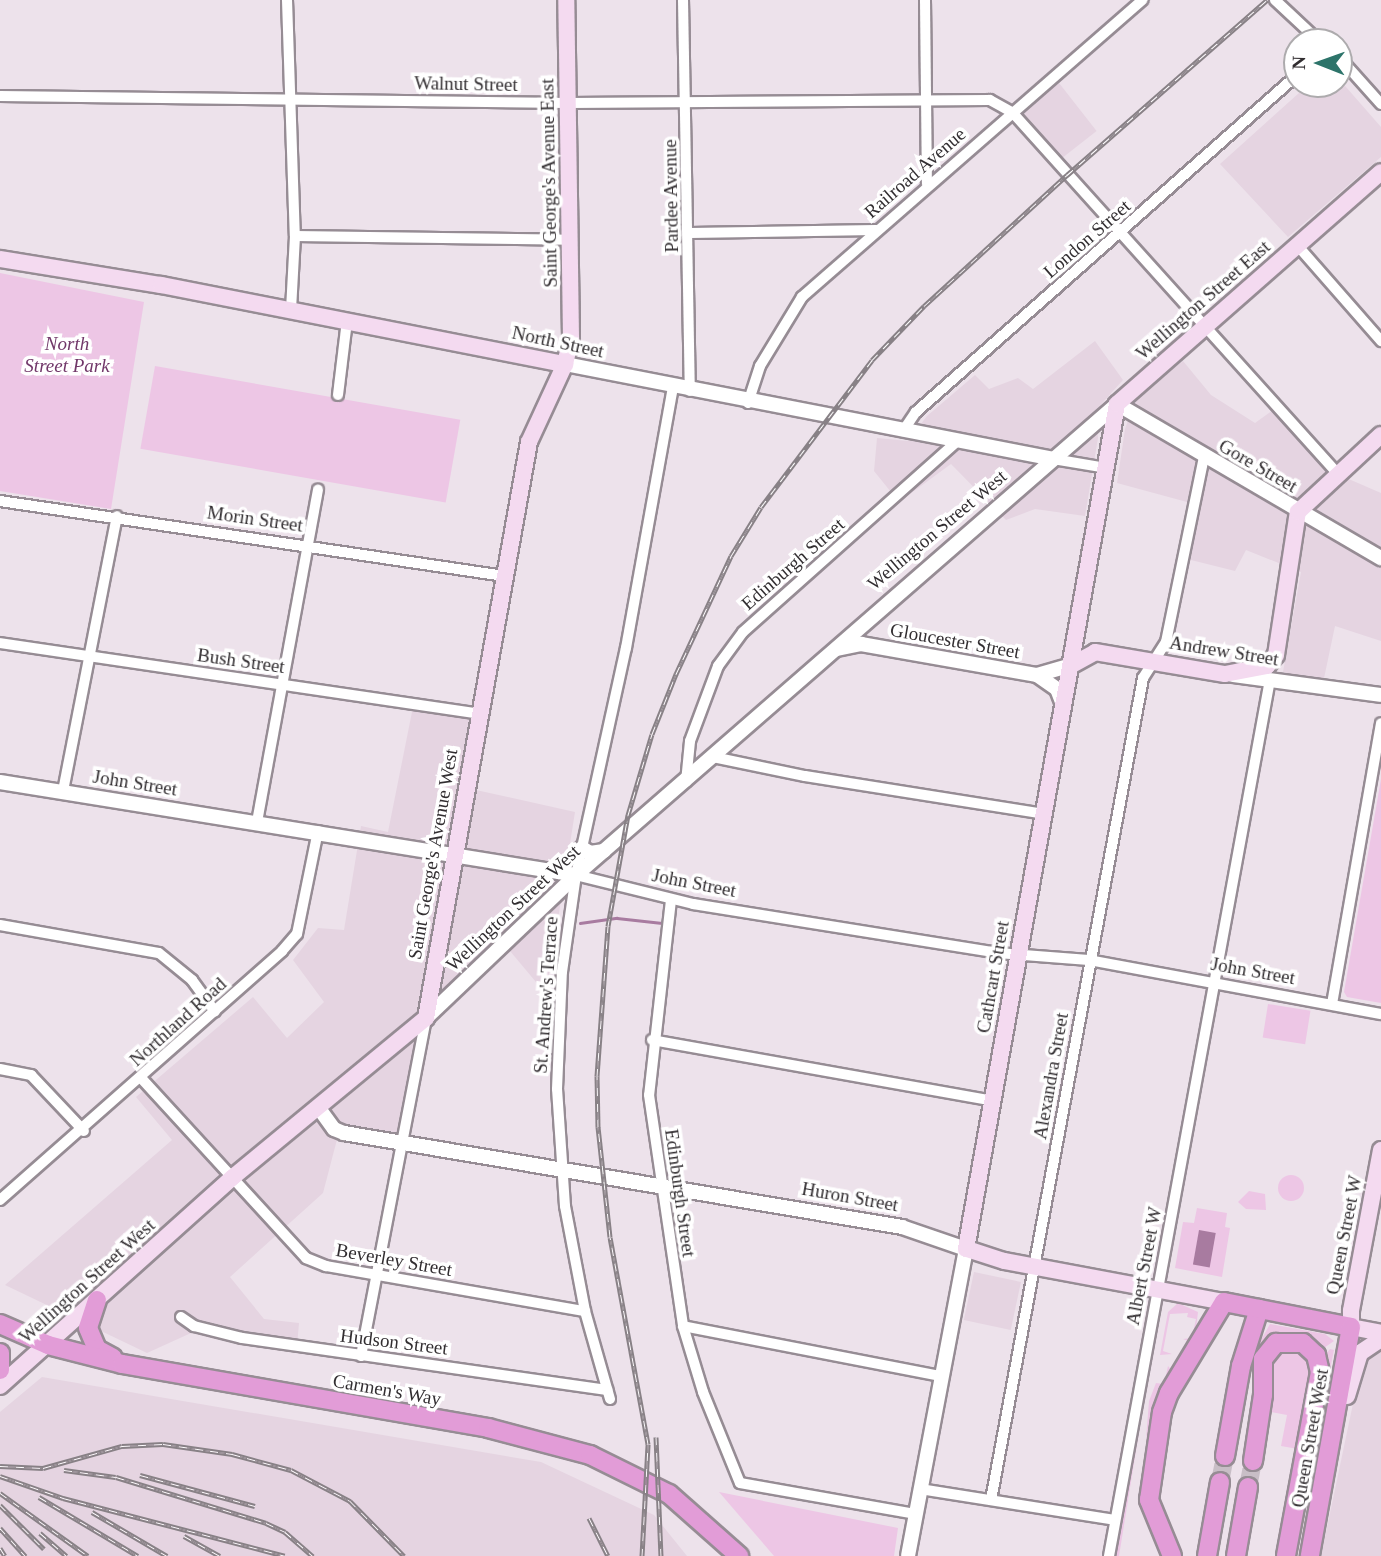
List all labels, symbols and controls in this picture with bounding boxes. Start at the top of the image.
north arrow [1283,28,1353,98]
text: N [1288,56,1309,70]
street label: Walnut Street [414,72,518,96]
street label: Saint George's Avenue East [536,78,562,288]
street label: Railroad Avenue [859,122,971,224]
street label: Pardee Avenue [659,139,683,253]
street label: London Street [1039,195,1135,283]
street label: Wellington Street East [1131,235,1275,365]
street label: North Street [510,321,606,363]
park label: North Street Park [24,333,110,377]
street label: Gore Street [1215,434,1301,498]
street label: Wellington Street West [863,465,1011,595]
street label: Morin Street [206,501,304,537]
street label: Edinburgh Street [737,513,849,615]
street label: Gloucester Street [888,618,1022,664]
street label: Andrew Street [1168,631,1280,671]
street label: Bush Street [196,644,286,678]
street label: Saint George's Avenue West [403,746,463,962]
street label: John Street [91,765,179,801]
street label: Wellington Street West [441,840,585,976]
street label: John Street [650,864,738,902]
street label: St. Andrew's Terrace [529,915,563,1075]
street label: Cathcart Street [972,919,1014,1035]
street label: John Street [1209,952,1297,990]
street label: Northland Road [125,973,231,1071]
street label: Alexandra Street [1029,1011,1073,1141]
street label: Edinburgh Street [660,1128,700,1258]
street label: Queen Street W [1321,1173,1367,1297]
street label: Huron Street [800,1177,900,1217]
street label: Albert Street W [1121,1205,1167,1327]
street label: Wellington Street West [14,1214,160,1348]
street label: Beverley Street [334,1239,454,1281]
street label: Hudson Street [339,1324,449,1360]
street label: Queen Street West [1287,1367,1333,1509]
street label: Carmen's Way [331,1369,443,1411]

